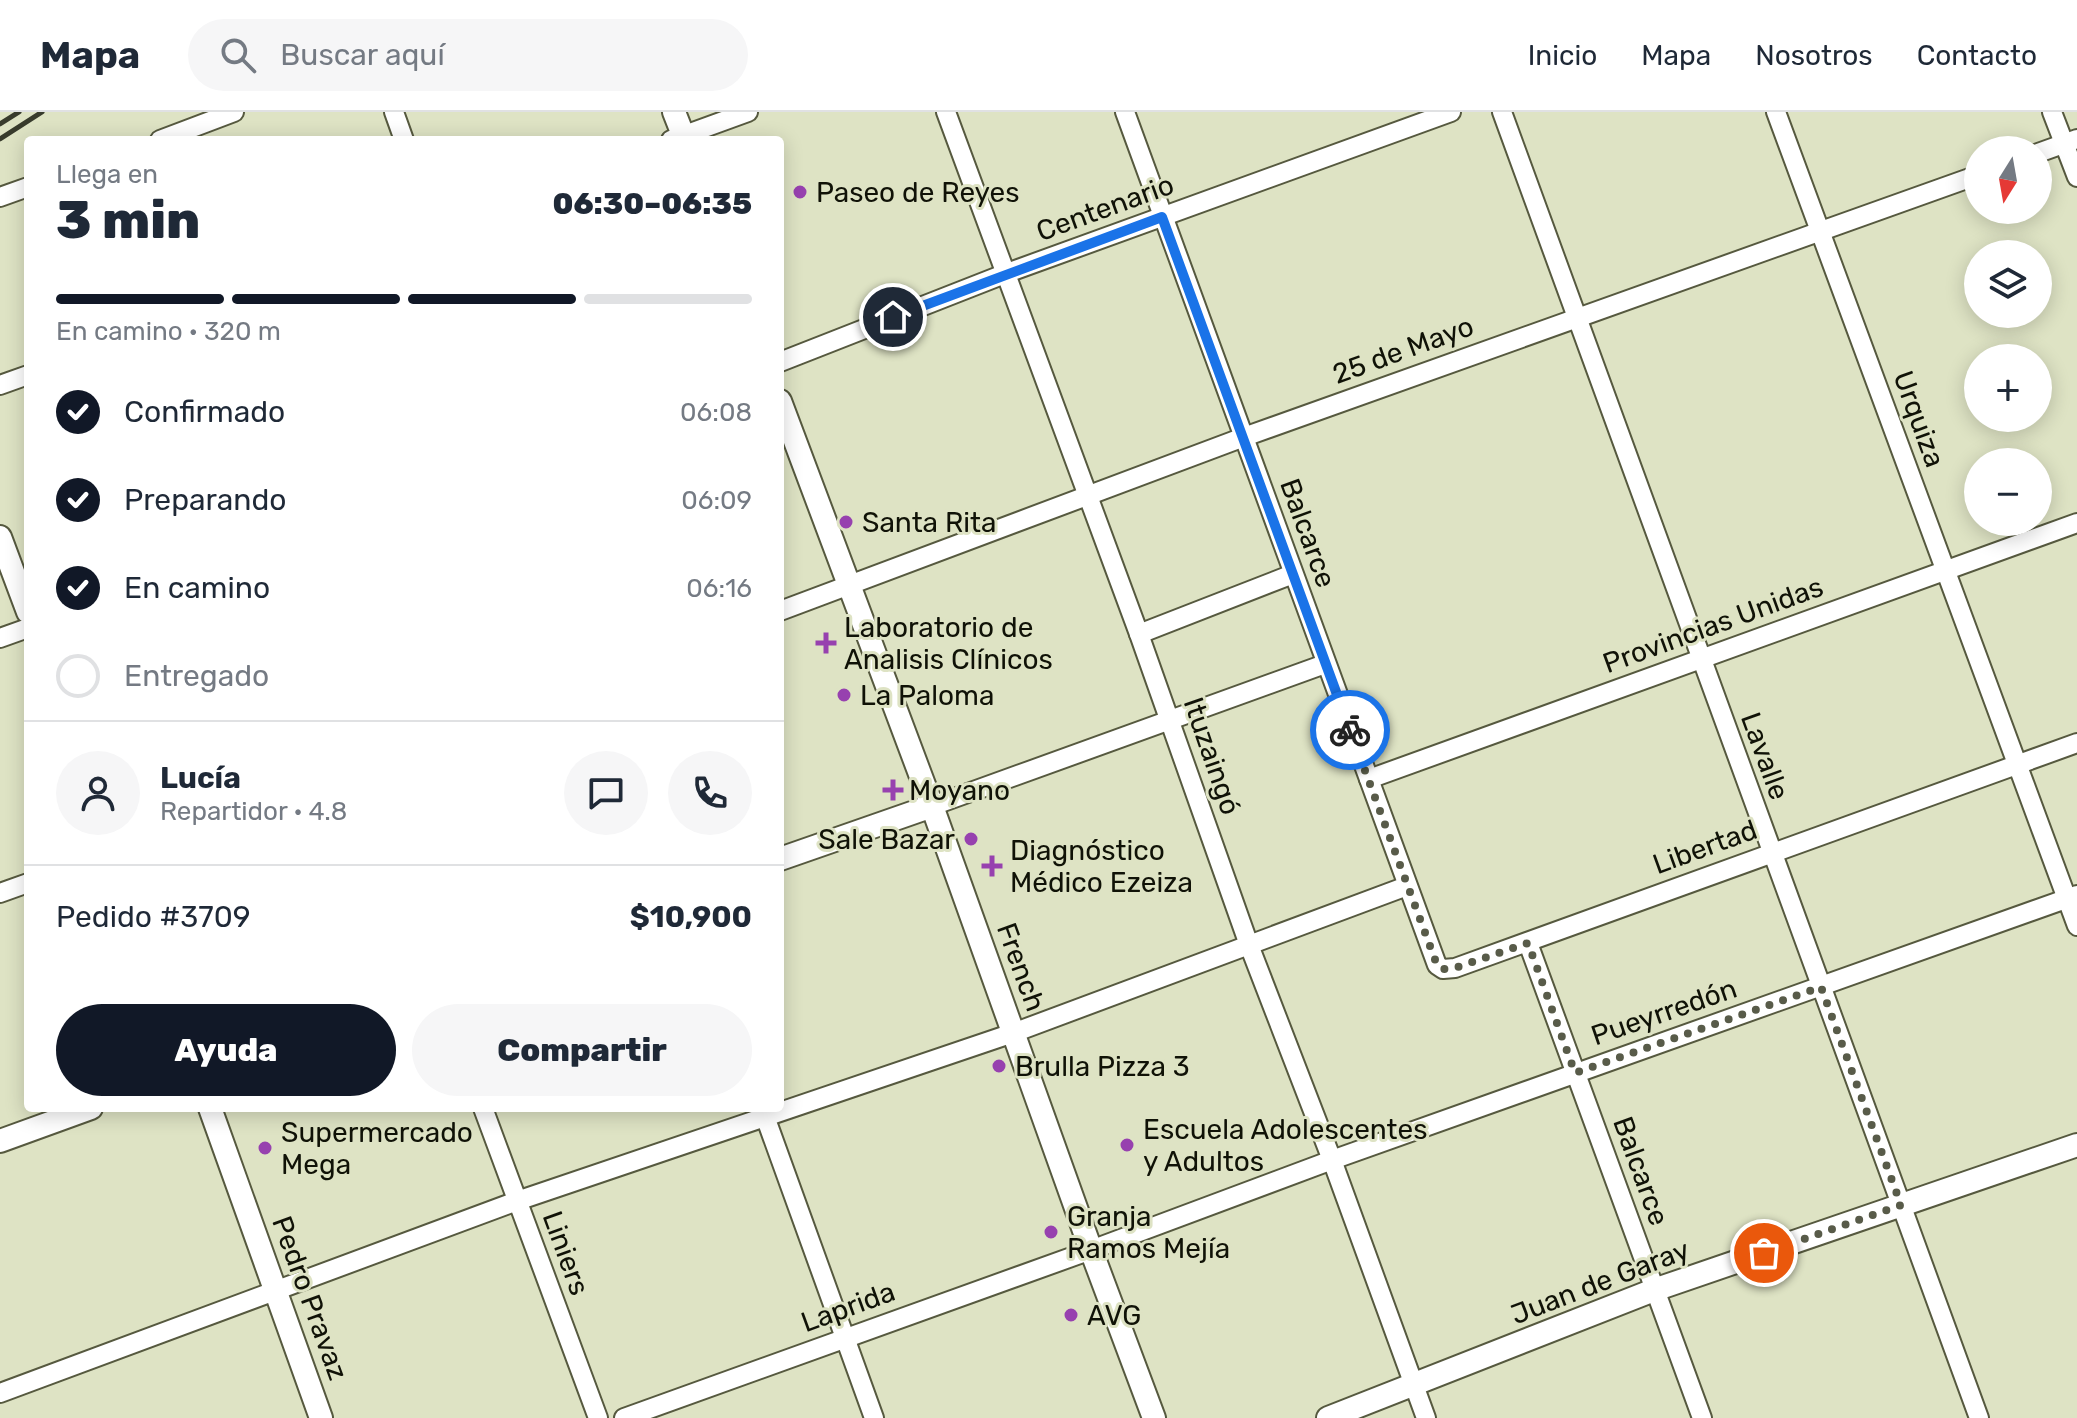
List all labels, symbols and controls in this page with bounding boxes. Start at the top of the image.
search box [188,19,748,91]
text: Mapa [40,32,140,78]
icon: search [216,33,260,77]
text: Buscar aquí [280,37,445,73]
text: Inicio [1528,39,1597,72]
text: Mapa [1641,39,1711,72]
text: Nosotros [1755,39,1873,72]
text: Contacto [1917,39,2037,72]
north arrow [1964,136,2052,224]
map controls [1964,136,2052,536]
text: Llega en [56,159,158,190]
street label: Centenario [1032,168,1178,248]
place label: Paseo de Reyes [816,176,1019,209]
marker: Paseo de Reyes [791,183,809,201]
text: 06:30–06:35 [552,186,752,222]
text: 3 min [56,189,200,251]
button: layers [1964,240,2052,328]
pin [859,283,927,351]
icon: home [871,295,915,339]
street label: 25 de Mayo [1328,309,1478,391]
text: En camino · 320 m [56,316,281,347]
button: + [1964,344,2052,432]
street label: Urquiza [1886,366,1952,472]
icon: check [56,390,100,434]
text: Confirmado [124,394,285,430]
text: 06:08 [680,397,752,428]
button: − [1964,448,2052,536]
street label: Balcarce [1273,474,1343,592]
icon: check [56,478,100,522]
text: Preparando [124,482,287,518]
text: 06:09 [681,485,752,516]
place label: Santa Rita [862,506,996,539]
marker: Santa Rita [837,513,855,531]
icon: check [56,566,100,610]
text: En camino [124,570,270,606]
street label: Provincias Unidas [1598,570,1828,680]
text: 06:16 [686,573,752,604]
place label: Laboratorio de Analisis Clínicos [844,611,1053,676]
marker: Laboratorio de Analisis Clínicos [815,632,837,654]
text: Entregado [124,658,269,694]
place label: La Paloma [860,679,994,712]
marker: La Paloma [835,686,853,704]
courier [1310,690,1390,770]
street label: Ituzaingó [1177,693,1247,819]
icon: bike [1328,708,1372,752]
street label: Lavalle [1734,708,1796,804]
button: person [56,751,140,835]
button: chat [564,751,648,835]
button: phone [668,751,752,835]
text: Lucía [160,760,241,796]
place label: Moyano [909,774,1010,807]
marker: Moyano [884,781,902,799]
text: Repartidor · 4.8 [160,796,347,827]
street label: Libertad [1648,813,1762,881]
place label: Sale Bazar [818,823,955,856]
marker: Sale Bazar [962,830,980,848]
place label: Diagnóstico Médico Ezeiza [1010,834,1193,899]
marker: Diagnóstico Médico Ezeiza [981,855,1003,877]
text: Pedido #3709 [56,899,251,935]
text: $10,900 [630,899,752,935]
street label: French [990,918,1052,1016]
street label: Pueyrredón [1587,972,1741,1052]
button: Ayuda [56,1004,396,1096]
button: Compartir [412,1004,752,1096]
place label: Brulla Pizza 3 [1015,1050,1190,1083]
marker: Brulla Pizza 3 [990,1057,1008,1075]
street label: Balcarce [1606,1112,1676,1230]
place label: Escuela Adolescentes y Adultos [1143,1113,1428,1178]
place label: Supermercado Mega [281,1116,473,1181]
marker: Escuela Adolescentes y Adultos [1118,1136,1136,1154]
marker: Supermercado Mega [256,1139,274,1157]
place label: Granja Ramos Mejía [1067,1200,1230,1265]
street label: Liniers [536,1207,596,1299]
street label: Pedro Pravaz [265,1212,355,1384]
pin [1730,1219,1798,1287]
marker: Granja Ramos Mejía [1042,1223,1060,1241]
icon: bag [1742,1231,1786,1275]
street label: Juan de Garay [1506,1233,1694,1331]
street label: Laprida [797,1275,899,1339]
place label: AVG [1087,1299,1141,1332]
marker: AVG [1062,1306,1080,1324]

